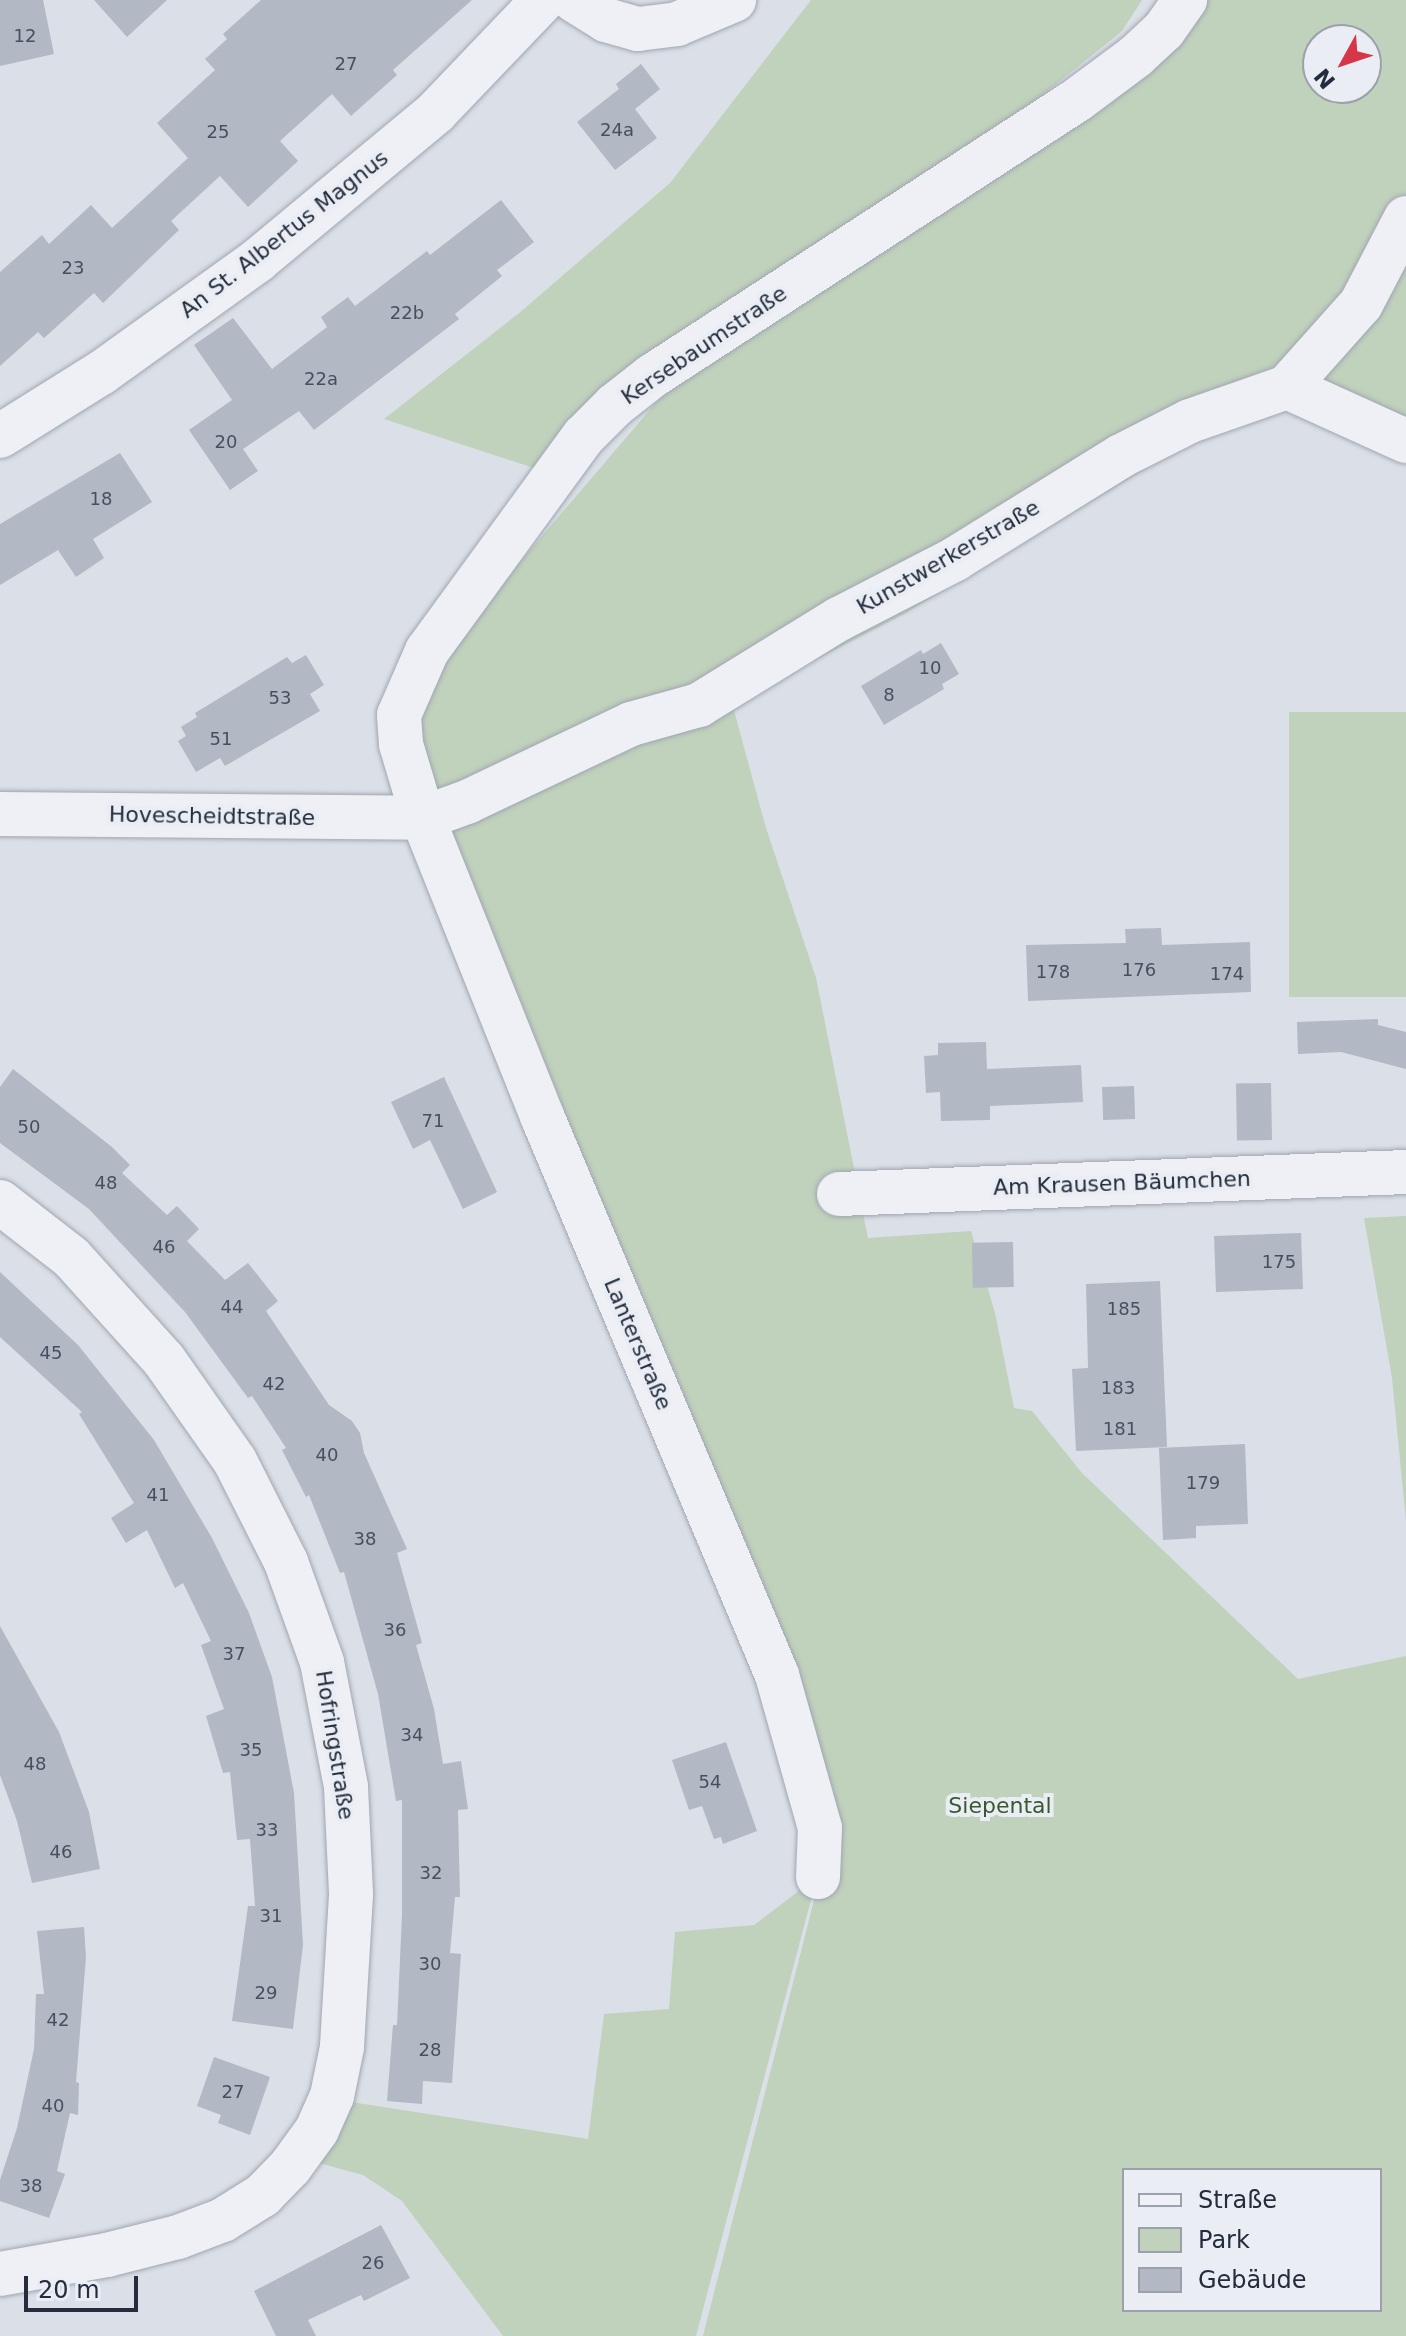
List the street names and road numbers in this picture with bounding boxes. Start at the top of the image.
street label: An St. Albertus Magnus [175,144,393,324]
street label: Kersebaumstraße [616,280,792,410]
street label: Kunstwerkerstraße [852,494,1044,620]
street label: Hovescheidtstraße [109,801,315,831]
street label: Am Krausen Bäumchen [993,1165,1251,1201]
street label: Lanterstraße [598,1274,678,1414]
street label: Hofringstraße [310,1668,360,1822]

